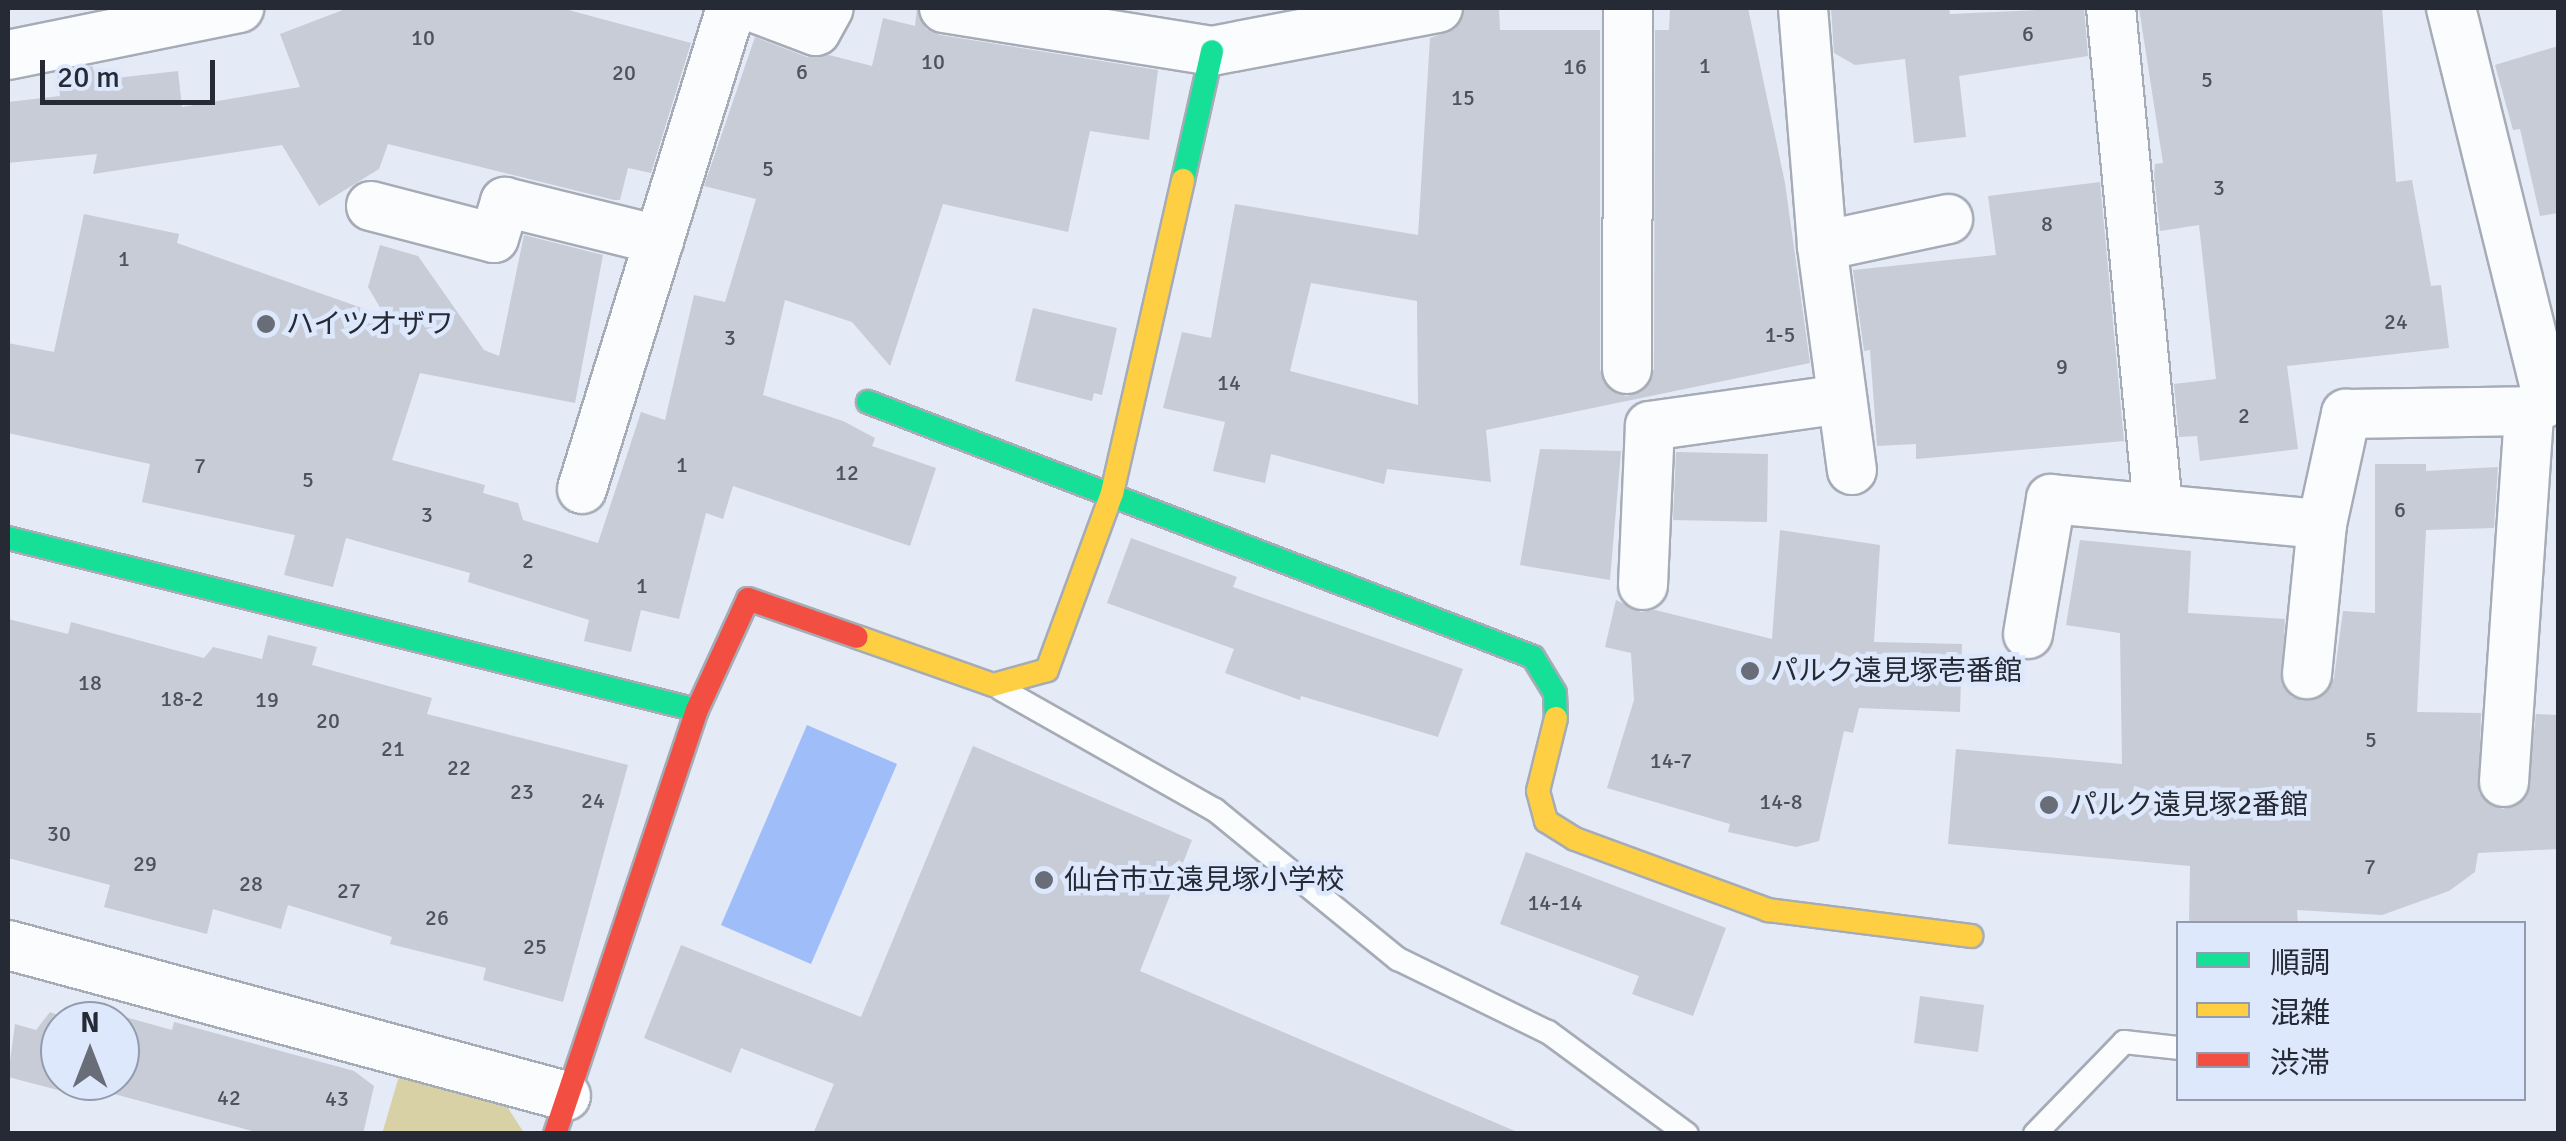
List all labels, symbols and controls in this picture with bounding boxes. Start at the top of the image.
house number: 6 [2022,21,2034,47]
house number: 10 [411,25,435,51]
scale bar [45,40,220,102]
house number: 10 [921,49,945,75]
house number: 1 [1699,53,1711,79]
house number: 16 [1563,54,1587,80]
text: 20 m [57,59,120,96]
house number: 6 [796,59,808,85]
house number: 20 [612,60,636,86]
house number: 5 [2201,67,2213,93]
house number: 15 [1451,85,1475,111]
house number: 5 [762,156,774,182]
house number: 3 [2213,175,2225,201]
house number: 8 [2041,211,2053,237]
house number: 1 [118,246,130,272]
place label: ハイツオザワ [286,307,454,341]
house number: 24 [2384,309,2408,335]
marker: ハイツオザワ [255,313,277,335]
house number: 1-5 [1765,322,1795,348]
house number: 3 [724,325,736,351]
house number: 9 [2056,354,2068,380]
house number: 14 [1217,370,1241,396]
house number: 2 [2238,403,2250,429]
house number: 1 [676,452,688,478]
house number: 7 [194,453,206,479]
house number: 12 [835,460,859,486]
house number: 5 [302,467,314,493]
house number: 6 [2394,497,2406,523]
house number: 3 [421,502,433,528]
house number: 2 [522,548,534,574]
house number: 1 [636,573,648,599]
place label: パルク遠見塚壱番館 [1770,654,2022,688]
marker: パルク遠見塚壱番館 [1739,660,1761,682]
house number: 18 [78,670,102,696]
house number: 18-2 [160,686,204,712]
house number: 19 [255,687,279,713]
house number: 20 [316,708,340,734]
house number: 5 [2365,727,2377,753]
house number: 21 [381,736,405,762]
house number: 14-7 [1650,748,1692,774]
house number: 22 [447,755,471,781]
house number: 23 [510,779,534,805]
house number: 24 [581,788,605,814]
place label: パルク遠見塚2番館 [2069,788,2308,822]
house number: 14-8 [1759,789,1803,815]
marker: パルク遠見塚2番館 [2038,794,2060,816]
house number: 30 [47,821,71,847]
house number: 29 [133,851,157,877]
house number: 7 [2364,854,2376,880]
place label: 仙台市立遠見塚小学校 [1064,863,1344,897]
marker: 仙台市立遠見塚小学校 [1033,869,1055,891]
house number: 28 [239,871,263,897]
house number: 27 [337,878,361,904]
house number: 14-14 [1527,890,1583,916]
house number: 26 [425,905,449,931]
legend [2176,921,2526,1101]
house number: 25 [523,934,547,960]
text: 順調 [2270,945,2330,982]
text: 混雑 [2270,995,2330,1032]
north arrow [40,1001,140,1101]
text: N [80,1006,100,1040]
text: 渋滞 [2270,1045,2330,1082]
house number: 42 [217,1085,241,1111]
house number: 43 [325,1086,349,1112]

